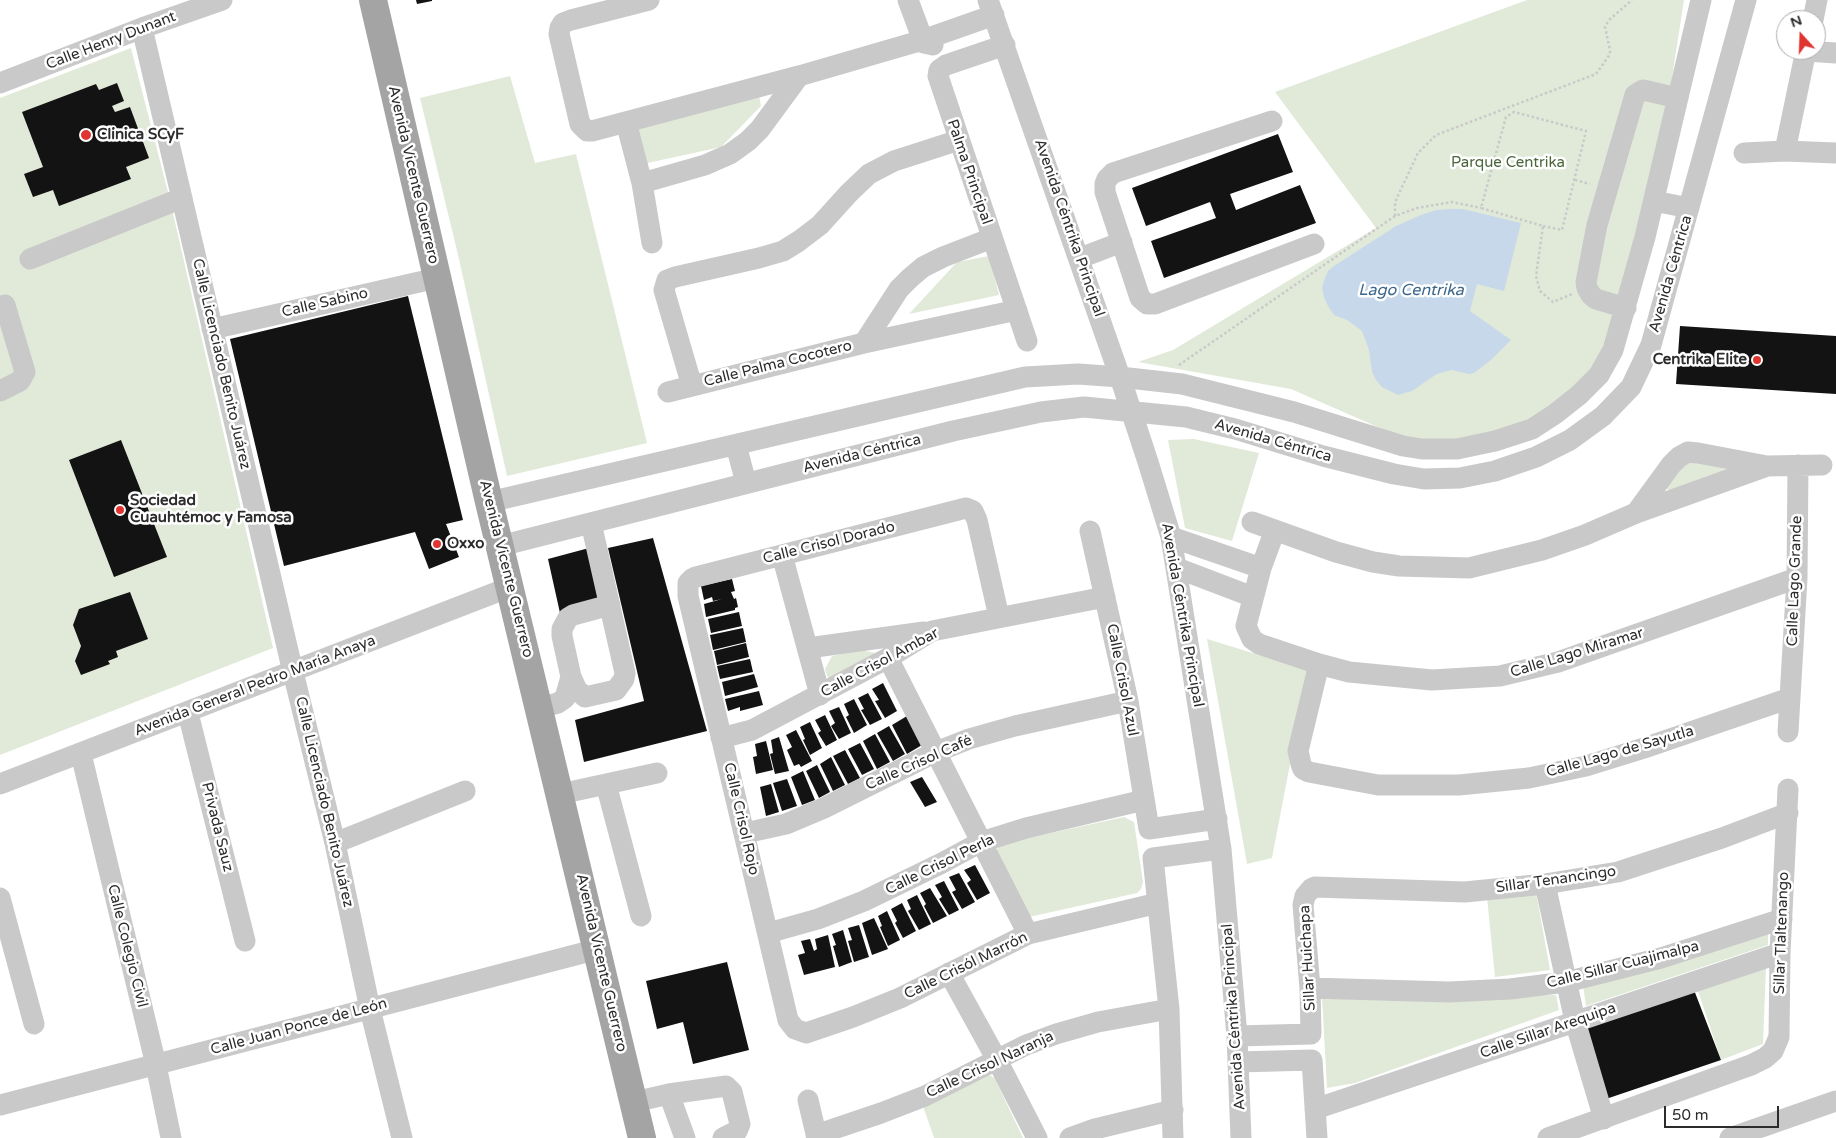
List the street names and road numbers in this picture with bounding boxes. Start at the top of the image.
street label: Calle Henry Dunant [44,8,178,74]
street label: Avenida Vicente Guerrero [384,84,442,266]
street label: Palma Principal [943,117,995,227]
street label: Avenida Céntrika Principal [1030,137,1108,319]
street label: Avenida Céntrica [1646,213,1696,335]
street label: Calle Licenciado Benito Juárez [188,257,254,471]
street label: Calle Sabino [280,284,370,322]
street label: Calle Palma Cocotero [702,337,854,391]
street label: Avenida Céntrica [1212,416,1334,466]
street label: Avenida Céntrica [801,431,923,477]
street label: Avenida Vicente Guerrero [475,478,537,660]
street label: Calle Lago Grande [1784,515,1806,647]
street label: Calle Crisol Dorado [761,518,897,568]
street label: Avenida Céntrika Principal [1157,521,1207,709]
street label: Calle Crisol Azul [1102,622,1142,738]
street label: Calle Crisol Ambar [818,624,942,702]
street label: Calle Lago Miramar [1508,624,1646,682]
street label: Avenida General Pedro María Anaya [132,632,378,740]
street label: Calle Licenciado Benito Juárez [291,695,357,909]
street label: Calle Lago de Sayutla [1544,722,1696,782]
street label: Calle Crisol Café [863,731,975,795]
street label: Calle Crisol Rojo [719,761,763,877]
street label: Privada Sauz [197,780,237,874]
street label: Calle Crisol Perla [883,831,997,899]
street label: Sillar Tenancingo [1495,863,1617,897]
street label: Sillar Tlaltenango [1771,871,1793,995]
street label: Avenida Vicente Guerrero [572,872,630,1054]
street label: Calle Colegio Civil [103,883,151,1009]
street label: Sillar Huichapa [1296,905,1320,1011]
street label: Avenida Céntrika Principal [1219,923,1249,1111]
street label: Calle Crisól Marrón [901,928,1031,1004]
street label: Calle Sillar Cuajimalpa [1545,937,1701,993]
street label: Calle Juan Ponce de León [209,995,389,1059]
street label: Calle Sillar Arequipa [1478,999,1618,1063]
street label: Calle Crisol Naranja [923,1028,1057,1102]

